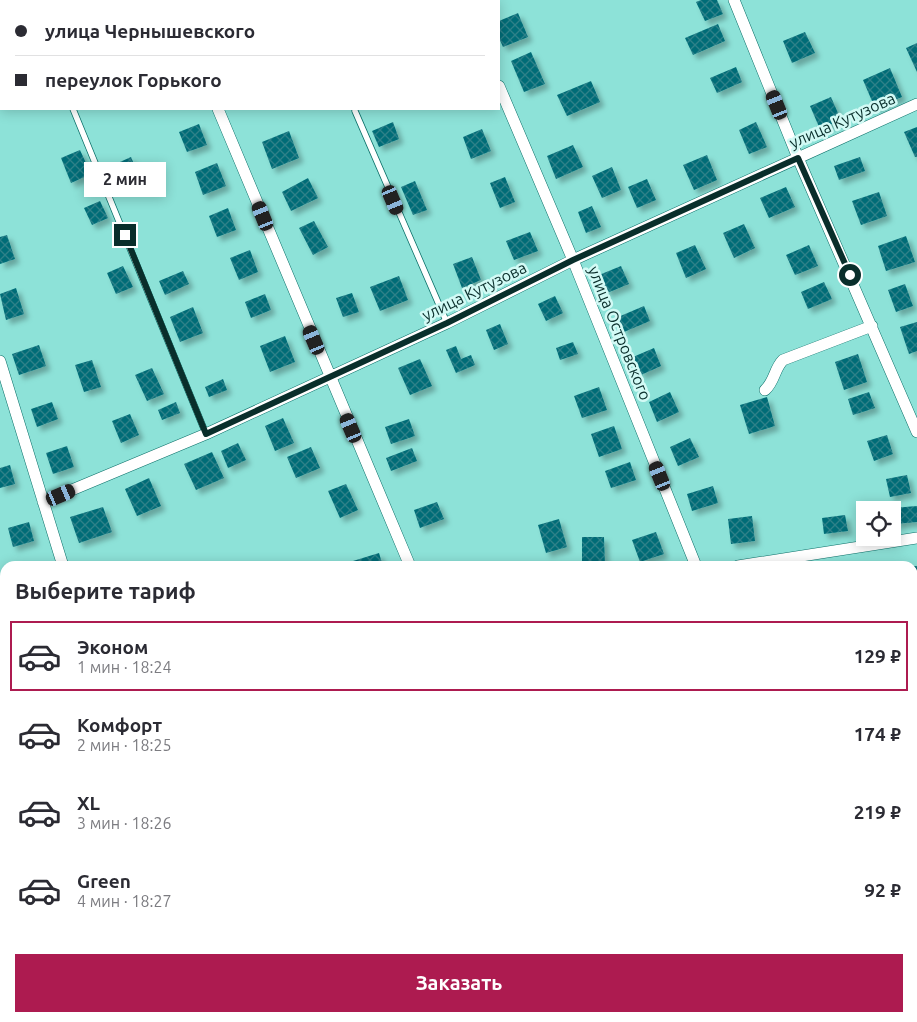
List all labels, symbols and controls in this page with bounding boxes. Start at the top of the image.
text: улица Чернышевского [45,20,255,42]
text: переулок Горького [45,69,222,91]
car [764,88,789,122]
street label: улица Кутузова [786,89,898,151]
callout: 2 мин [84,162,166,198]
text: 2 мин [103,170,147,188]
car [380,183,405,217]
car [250,199,275,233]
route end [114,224,136,246]
street label: улица Кутузова [419,258,529,324]
street label: улица Островского [585,263,655,403]
route start [839,264,861,286]
car [301,323,326,357]
car [338,411,363,445]
car [647,459,672,493]
car [44,482,77,508]
map controls [856,501,901,546]
button: locate [856,501,901,546]
text: Выберите тариф [15,578,196,603]
icon: car [17,634,62,679]
text: Эконом [77,636,148,658]
text: 129 ₽ [854,645,901,667]
text: 1 мин · 18:24 [77,658,171,676]
icon: car [17,712,62,757]
text: Комфорт [77,714,162,736]
text: 174 ₽ [854,723,901,745]
text: 2 мин · 18:25 [77,736,171,754]
icon: car [17,790,62,835]
text: XL [77,792,100,814]
text: 219 ₽ [854,801,901,823]
text: 3 мин · 18:26 [77,814,171,832]
icon: car [17,868,62,913]
text: Green [77,870,131,892]
text: 92 ₽ [864,879,901,901]
text: 4 мин · 18:27 [77,892,171,910]
button: Заказать [15,954,903,1012]

